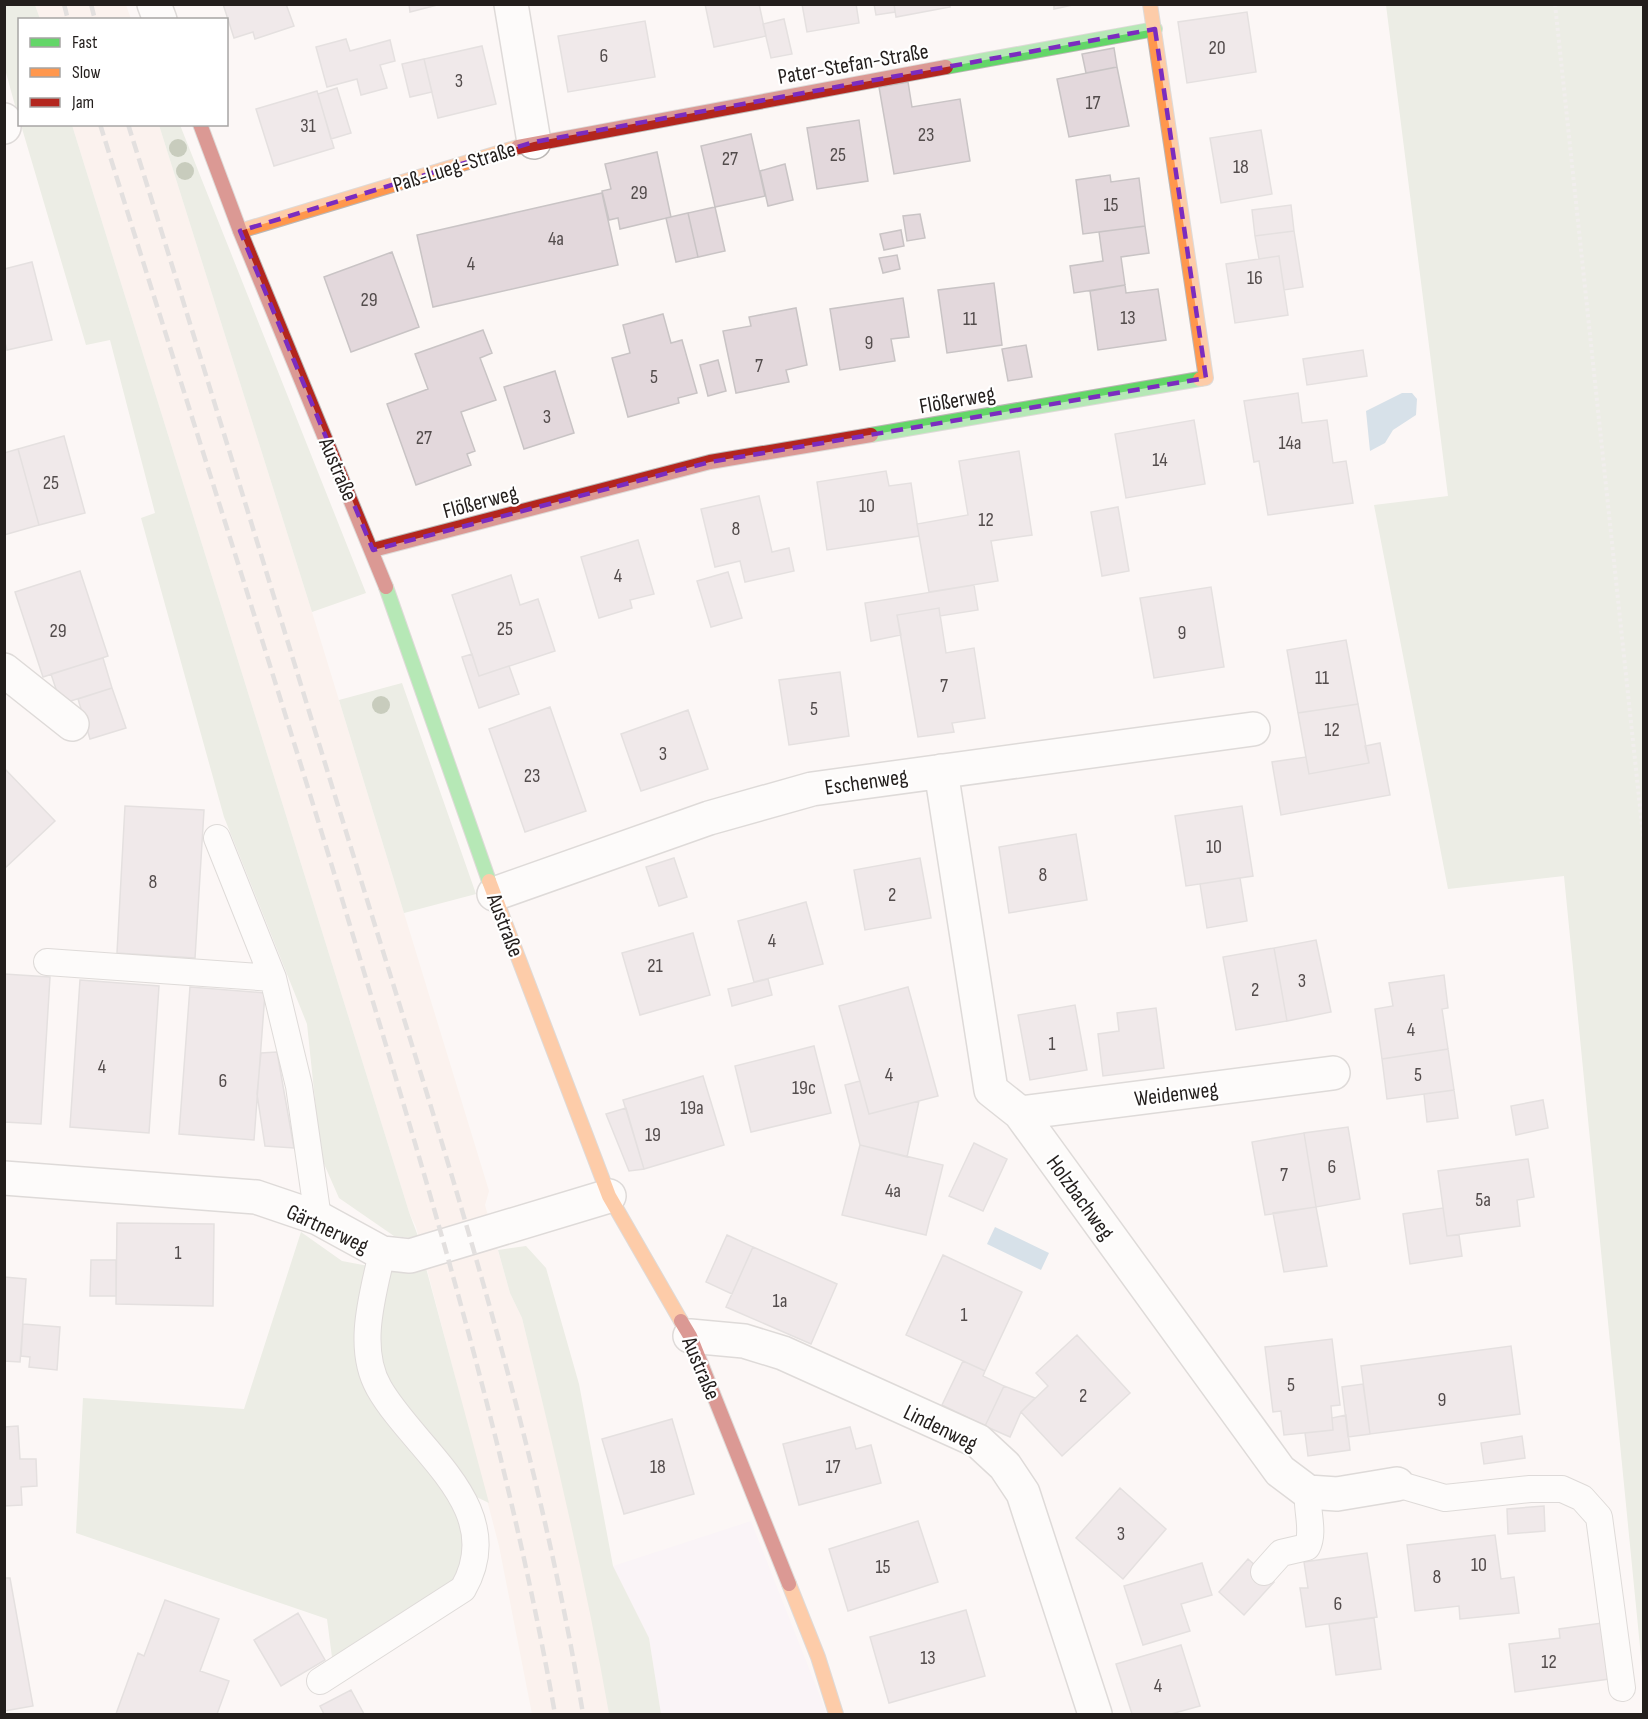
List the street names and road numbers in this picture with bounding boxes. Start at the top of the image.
street label: Pater-Stefan-Straße [776,38,931,91]
street label: Paß-Lueg-Straße [390,136,519,199]
street label: Flößerweg [917,381,997,420]
street label: Austraße [312,433,363,505]
street label: Flößerweg [440,479,521,525]
street label: Eschenweg [823,763,910,802]
street label: Austraße [480,889,529,961]
street label: Weidenweg [1133,1076,1220,1113]
street label: Holzbachweg [1040,1150,1120,1246]
street label: Gärtnerweg [282,1199,373,1260]
street label: Austraße [675,1332,726,1404]
street label: Lindenweg [899,1399,982,1458]

